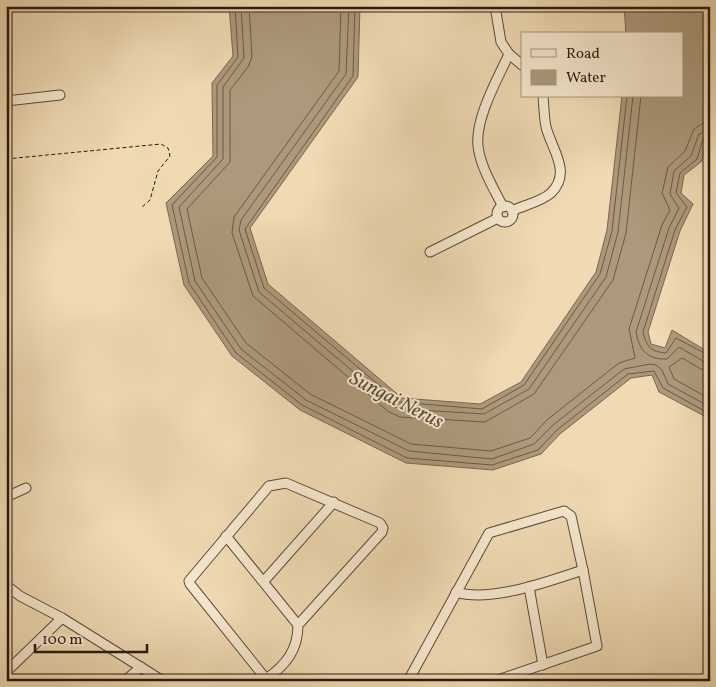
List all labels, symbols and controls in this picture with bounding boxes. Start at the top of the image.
legend [521,32,684,98]
text: Road [566,44,600,65]
text: Water [566,68,606,89]
water label: Sungai Nerus [344,365,448,437]
scale bar [35,622,148,654]
text: 100 m [42,630,82,651]

